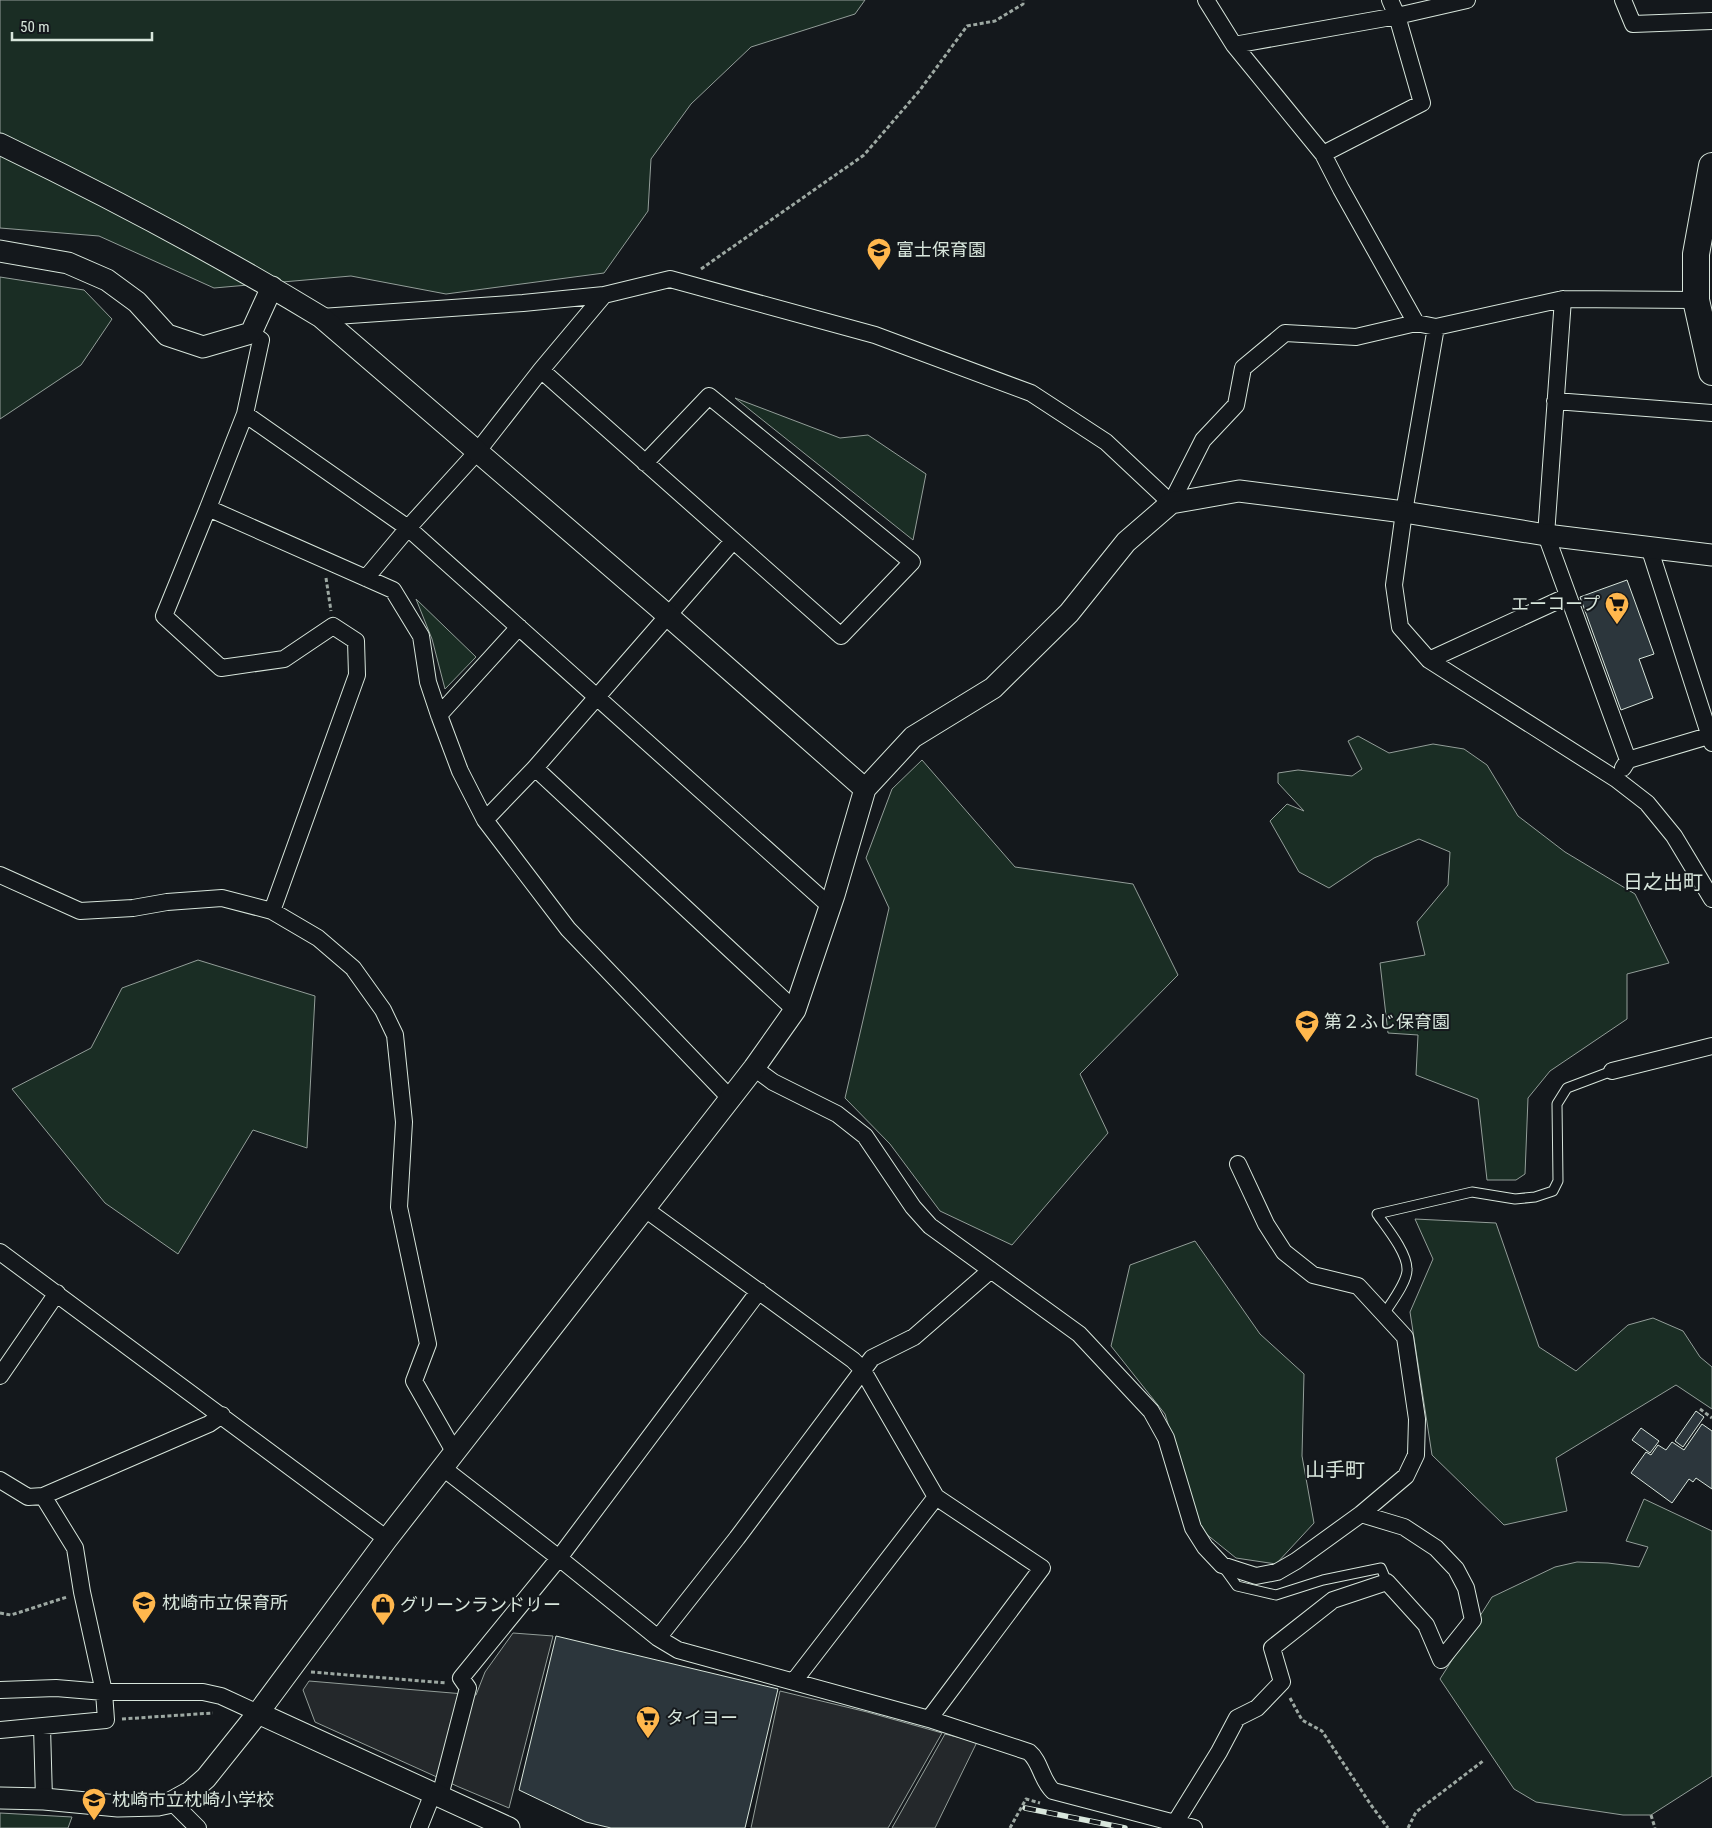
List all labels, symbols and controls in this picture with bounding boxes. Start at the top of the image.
scale bar [12,10,152,42]
text: 50 m [20,18,50,36]
school or university icon: 富士保育園 [866,237,892,271]
place label: 富士保育園 [896,239,986,260]
supermarket icon: エーコープ [1604,591,1630,625]
place label: エーコープ [1511,593,1600,614]
district label: 日之出町 [1623,870,1703,894]
school or university icon: 第２ふじ保育園 [1294,1009,1320,1043]
place label: 第２ふじ保育園 [1324,1011,1450,1032]
district label: 山手町 [1305,1458,1365,1482]
school or university icon: 枕崎市立保育所 [131,1590,157,1624]
place label: 枕崎市立保育所 [162,1592,288,1613]
shop icon: グリーンランドリー [370,1592,396,1626]
place label: グリーンランドリー [400,1594,561,1615]
supermarket icon: タイヨー [635,1705,661,1739]
place label: タイヨー [666,1707,738,1728]
school or university icon: 枕崎市立枕崎小学校 [81,1787,107,1821]
place label: 枕崎市立枕崎小学校 [112,1789,274,1810]

